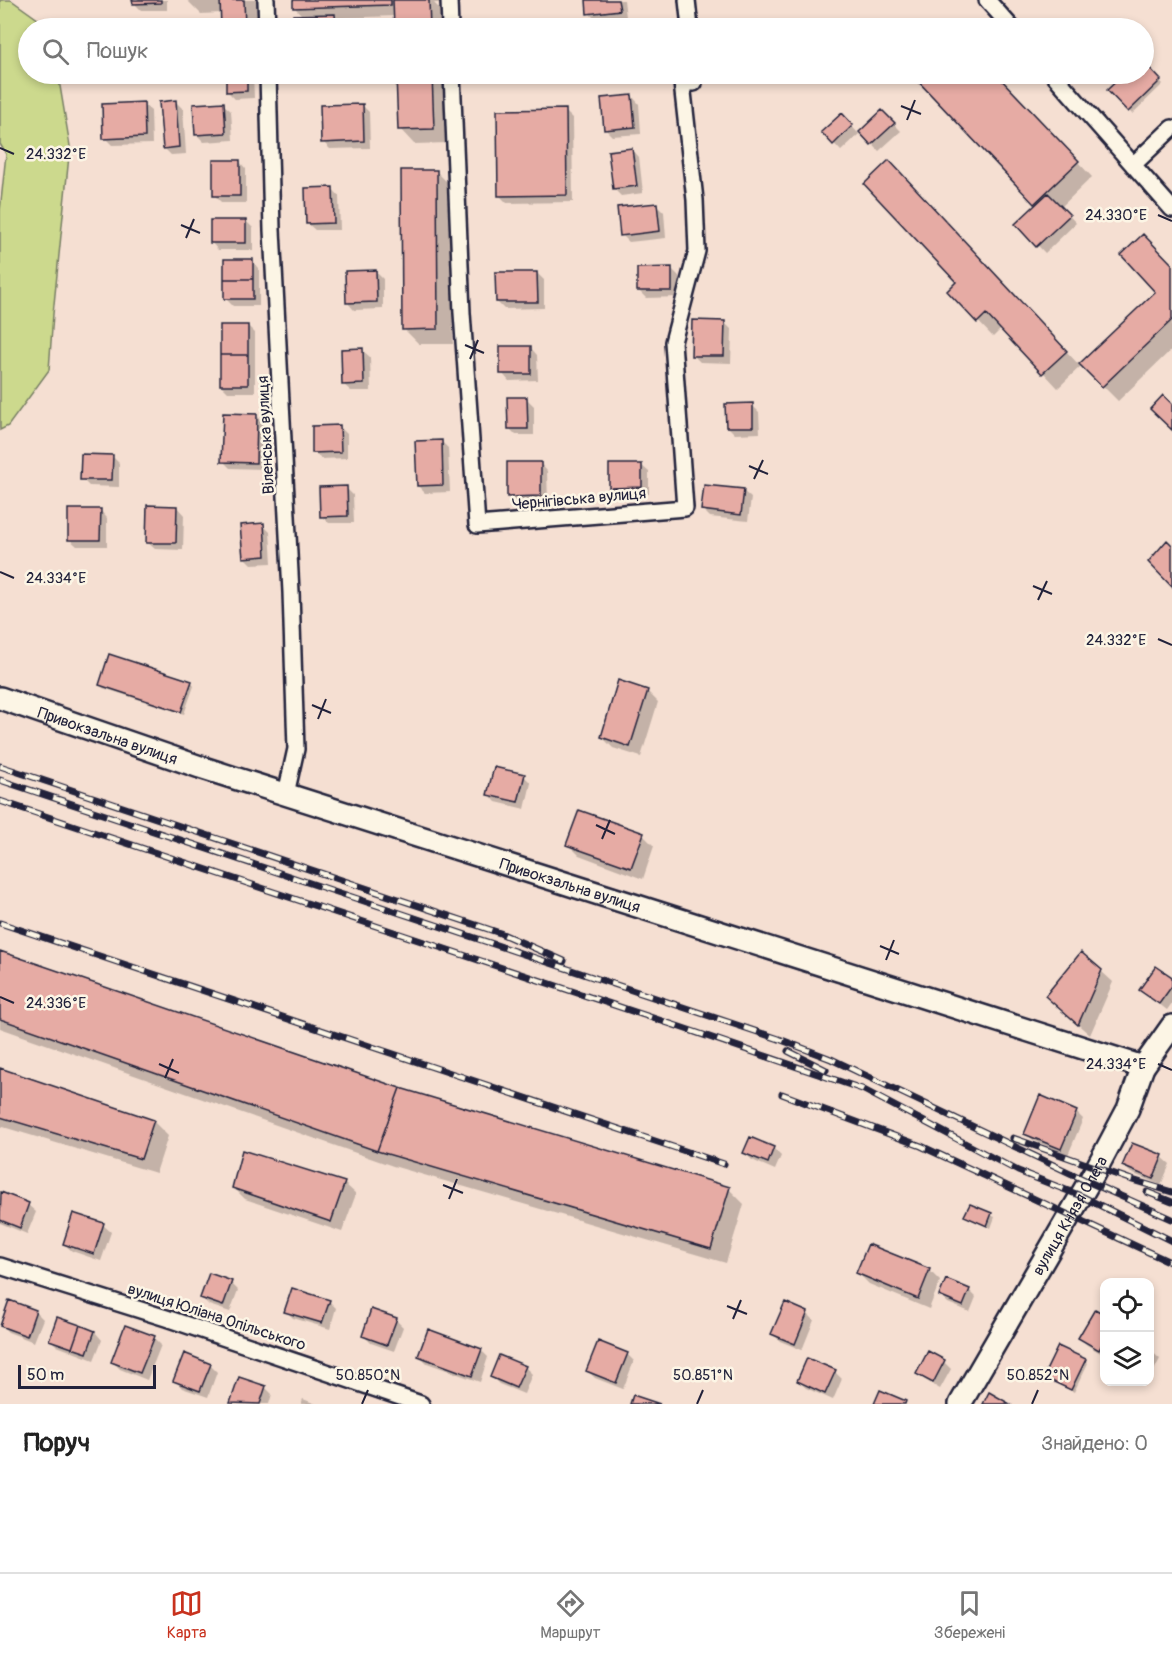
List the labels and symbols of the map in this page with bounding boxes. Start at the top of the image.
text: 24.332°E [26,145,86,164]
text: 24.330°E [1085,206,1147,225]
street label: Віленська вулиця [253,375,279,495]
street label: Чернігівська вулиця [511,483,647,515]
text: 24.334°E [26,569,86,588]
text: 24.332°E [1086,631,1146,650]
street label: Привокзальна вулиця [35,703,180,770]
street label: Привокзальна вулиця [497,854,643,917]
text: 24.336°E [26,994,86,1013]
text: 24.334°E [1086,1055,1146,1074]
street label: вулиця Князя Олега [1028,1153,1112,1279]
street label: вулиця Юліана Опільського [125,1279,309,1355]
scale bar [18,1362,156,1390]
text: 50.850°N [336,1366,400,1385]
text: 50.851°N [673,1366,733,1385]
text: 50.852°N [1007,1366,1069,1385]

